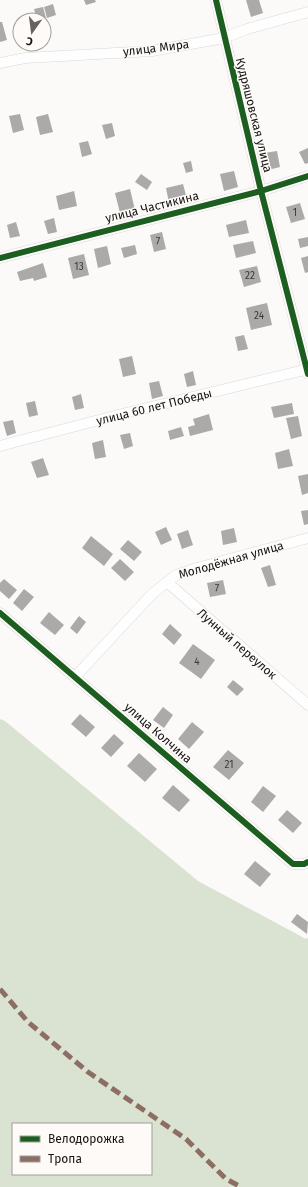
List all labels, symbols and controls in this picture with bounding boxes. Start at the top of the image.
north arrow [12,12,52,52]
text: С [24,34,34,48]
street label: улица Мира [122,37,190,59]
street label: Кудряшовская улица [233,56,275,174]
street label: улица Частикина [104,189,200,225]
house number: 1 [293,207,297,219]
house number: 7 [156,236,161,248]
house number: 13 [74,261,84,273]
house number: 22 [245,270,255,282]
house number: 24 [254,310,265,322]
street label: улица 60 лет Победы [95,386,213,428]
street label: Молодёжная улица [177,538,285,582]
house number: 7 [215,583,220,595]
street label: Лунный переулок [195,606,280,683]
house number: 4 [194,656,200,668]
street label: улица Колчина [121,700,195,766]
house number: 21 [224,759,234,771]
legend [12,1123,152,1175]
text: Велодорожка [48,1132,124,1146]
text: Тропа [48,1152,82,1166]

